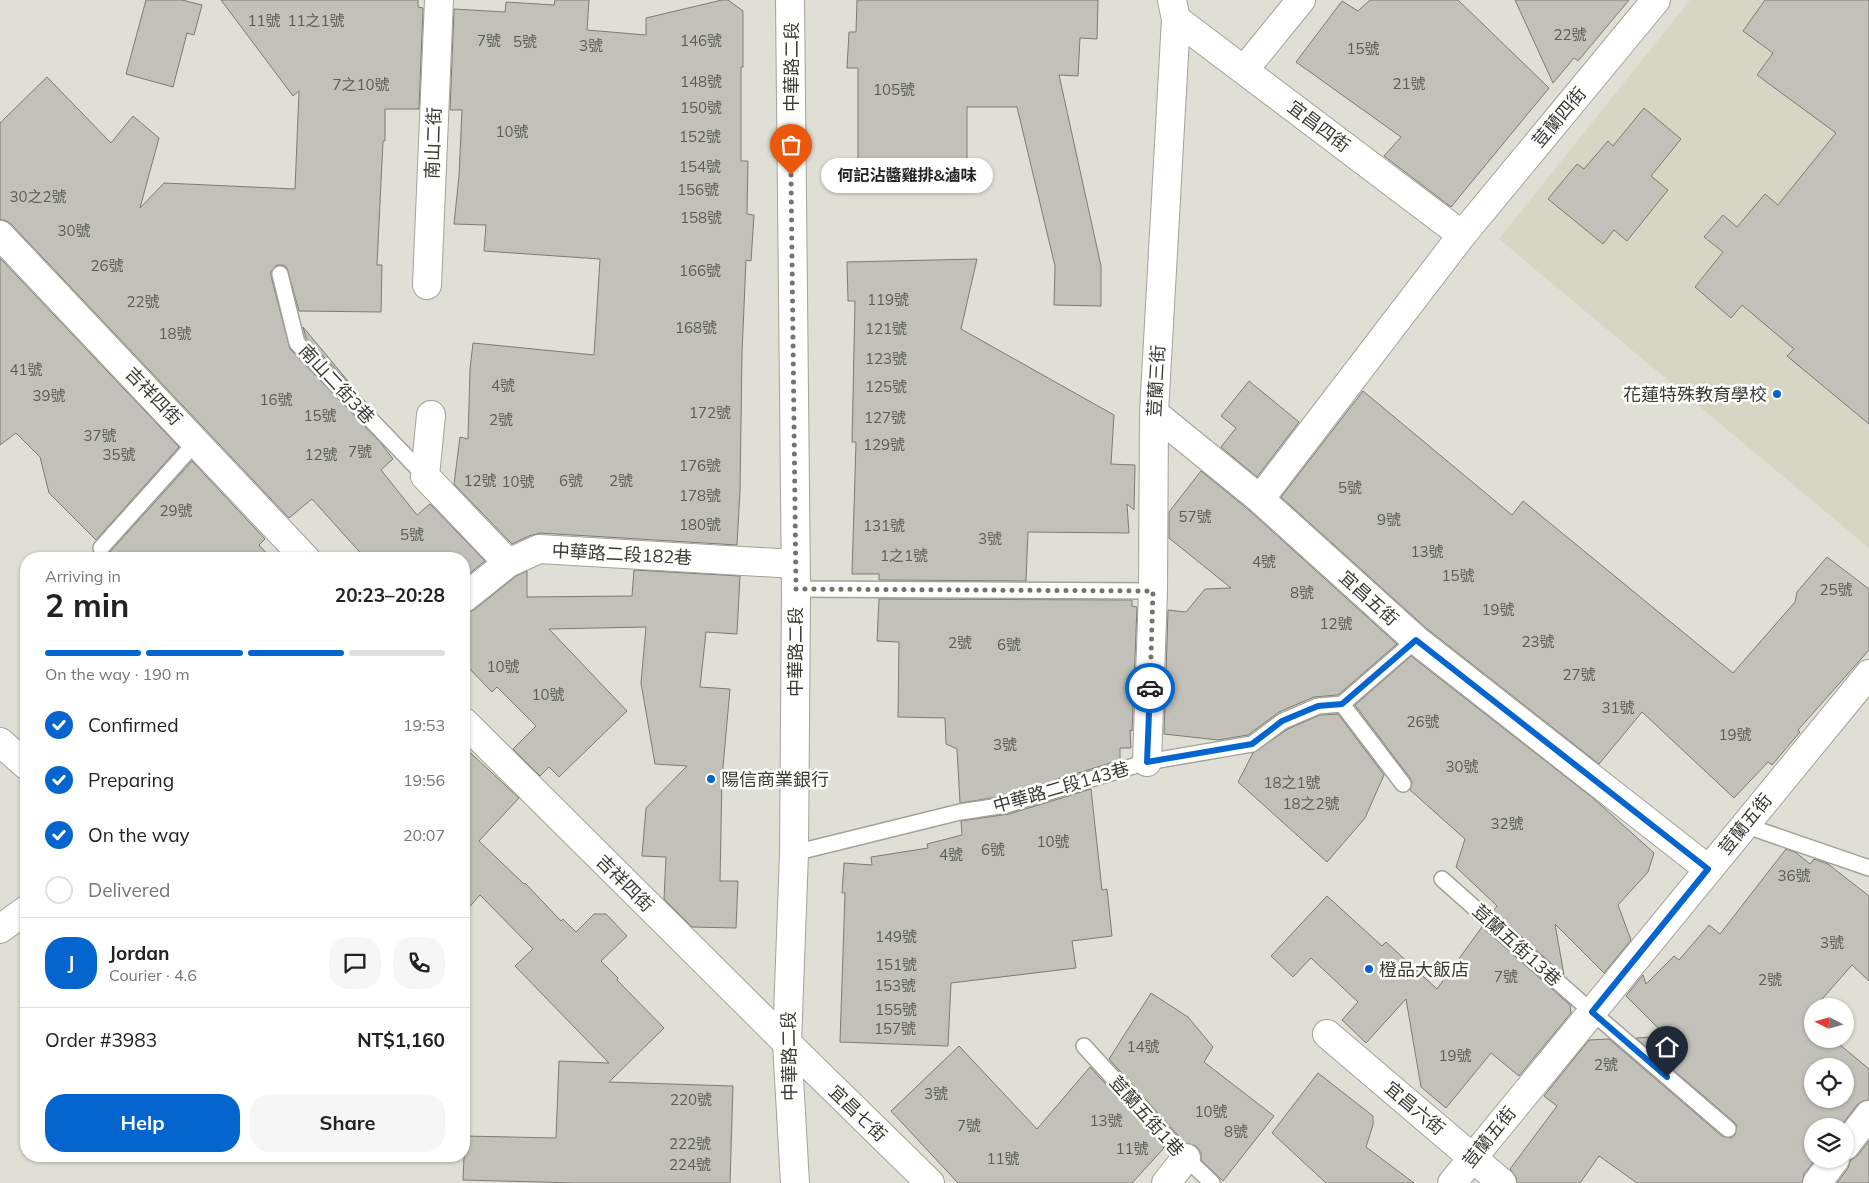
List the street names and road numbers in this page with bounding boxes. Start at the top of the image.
street label: 中華路二段 [780,22,803,112]
street label: 荳蘭四街 [1527,82,1591,152]
street label: 宜昌四街 [1283,95,1355,157]
street label: 南山二街 [420,107,446,179]
street label: 南山二街3巷 [294,339,380,429]
street label: 荳蘭三街 [1143,344,1169,418]
street label: 吉祥四街 [121,362,187,430]
street label: 中華路二段182巷 [551,539,693,569]
street label: 宜昌五街 [1335,565,1403,631]
street label: 中華路二段 [784,607,807,697]
street label: 中華路二段143巷 [990,757,1132,817]
street label: 荳蘭五街 [1713,789,1777,859]
street label: 吉祥四街 [591,849,659,917]
street label: 荳蘭五街13巷 [1468,899,1566,991]
street label: 中華路二段 [777,1011,801,1101]
street label: 荳蘭五街1巷 [1105,1071,1189,1161]
street label: 宜昌六街 [1380,1076,1450,1140]
street label: 宜昌七街 [824,1080,892,1146]
street label: 荳蘭五街 [1457,1102,1521,1172]

